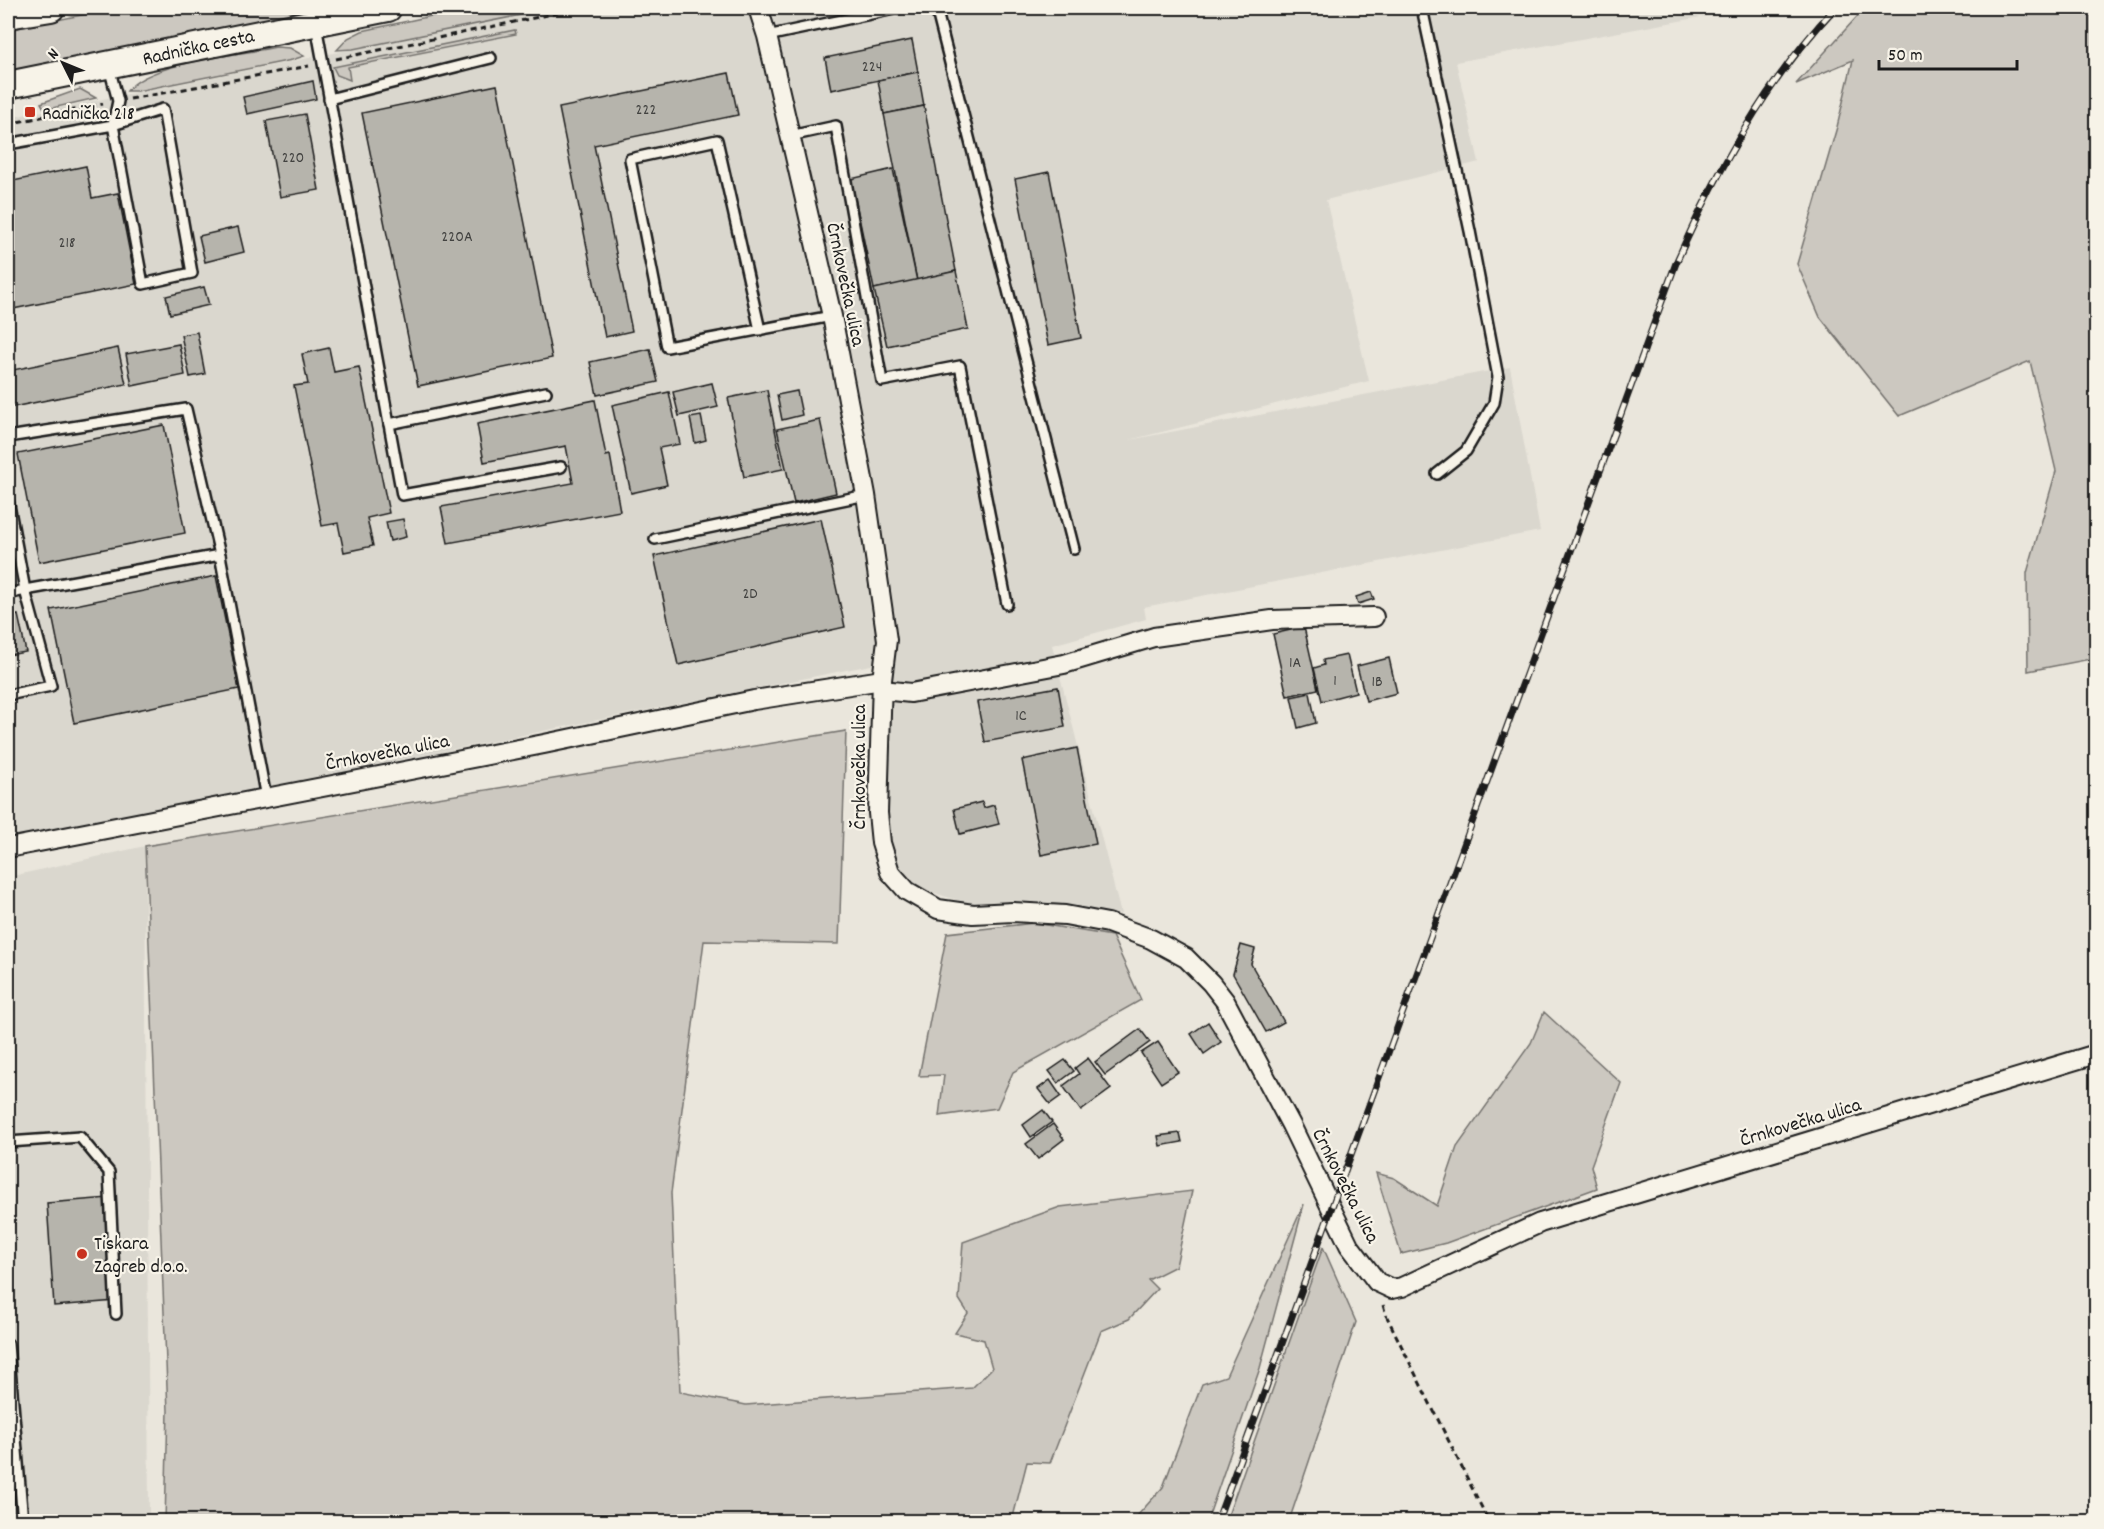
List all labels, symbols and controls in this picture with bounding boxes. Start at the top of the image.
street label: Radnička cesta [140,23,258,74]
north arrow [33,33,93,93]
scale bar [1879,33,2017,71]
text: N [43,44,65,65]
text: 50 m [1888,44,1923,69]
house number: 224 [862,56,882,79]
house number: 222 [636,99,656,122]
place label: Radnička 218 [42,101,135,129]
marker: Radnička 218 [23,105,37,119]
house number: 220 [282,147,304,170]
street label: Črnkovečka ulica [817,220,871,349]
house number: 220A [441,226,473,249]
house number: 218 [59,232,75,255]
house number: 2D [742,583,758,606]
house number: 1A [1289,652,1301,675]
house number: 1 [1333,670,1337,693]
house number: 1B [1371,671,1383,694]
street label: Črnkovečka ulica [847,704,875,830]
house number: 1C [1015,705,1027,728]
street label: Črnkovečka ulica [323,728,452,780]
street label: Črnkovečka ulica [1737,1092,1866,1156]
street label: Črnkovečka ulica [1303,1124,1386,1249]
place label: Tiskara Zagreb d.o.o. [94,1231,188,1282]
marker: Tiskara Zagreb d.o.o. [75,1247,89,1261]

